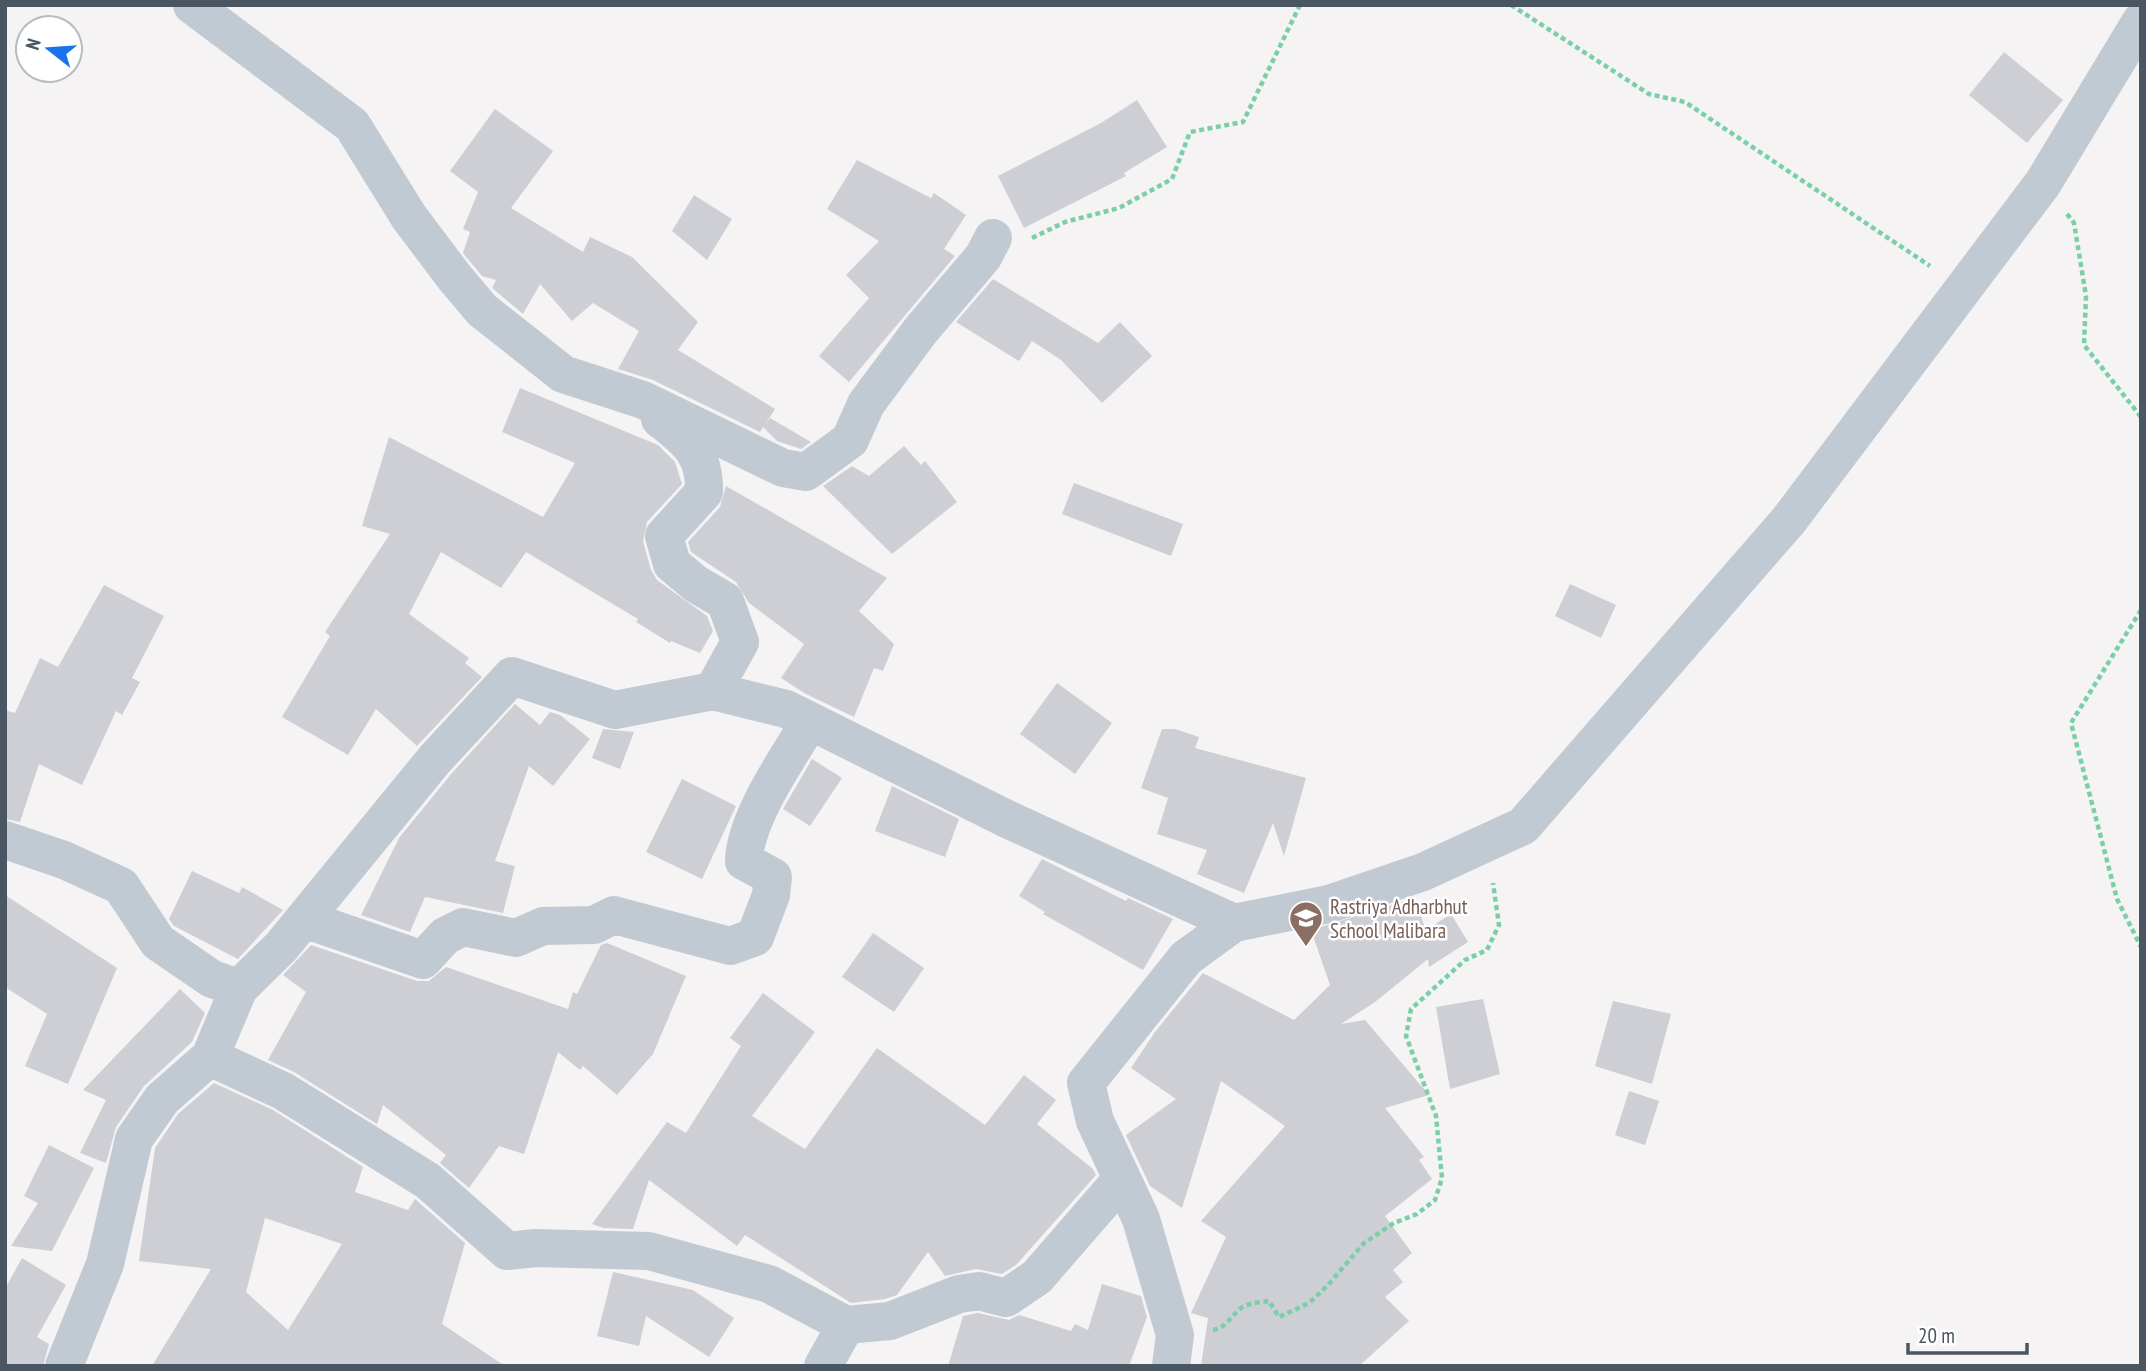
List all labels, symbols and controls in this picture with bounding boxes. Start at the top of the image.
north arrow [14,14,84,84]
text: N [20,36,46,52]
place label: Rastriya Adharbhut School Malibara [1330,893,1468,944]
school or university icon: Rastriya Adharbhut School Malibara [1287,899,1325,948]
scale bar [1908,1312,2027,1356]
text: 20 m [1918,1322,1955,1349]

